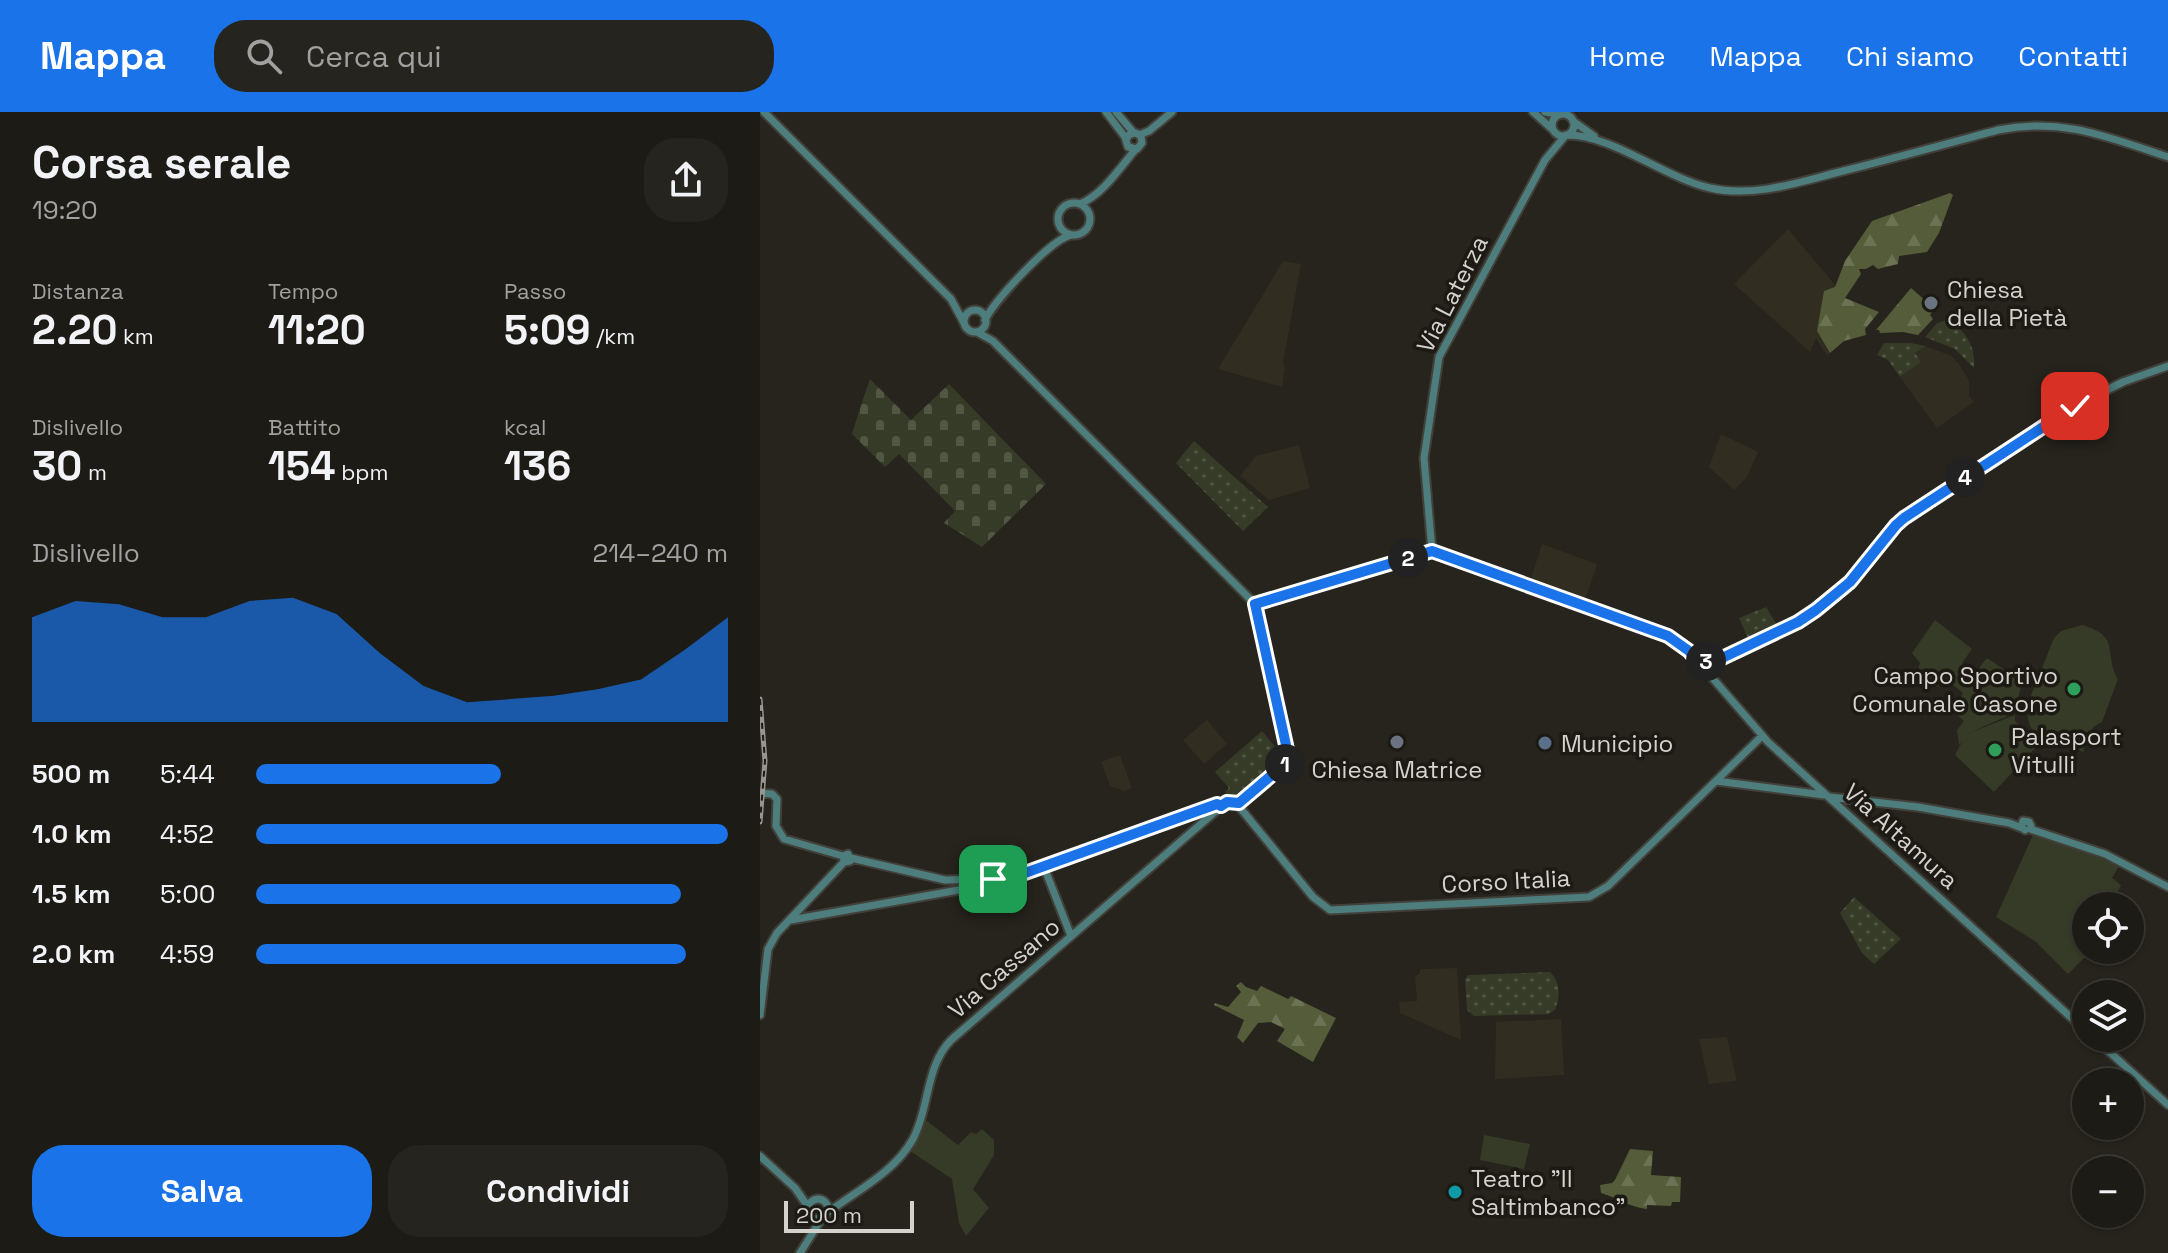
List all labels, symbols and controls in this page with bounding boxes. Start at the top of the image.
search box [214,20,774,92]
text: Mappa [40,32,166,80]
icon: search [242,34,286,78]
text: Cerca qui [306,37,442,76]
text: Home [1589,38,1665,74]
text: Mappa [1709,38,1802,74]
text: Chi siamo [1846,38,1974,74]
text: Contatti [2018,38,2128,74]
text: Corsa serale [32,135,292,191]
button: share [644,138,728,222]
text: 19:20 [32,193,98,227]
street label: Via Laterza [1409,230,1495,358]
place label: Chiesa della Pietà [1947,274,2067,333]
text: Distanza [32,277,124,305]
text: Tempo [268,277,338,305]
text: Passo [504,277,566,305]
marker: Chiesa della Pietà [1922,294,1940,312]
text: 2.20 [32,305,117,356]
text: 11:20 [268,305,366,356]
text: 5:09 [504,305,591,356]
text: km [117,322,154,350]
text: /km [591,322,635,350]
pin [2041,372,2109,440]
icon: check [2053,384,2097,428]
text: Dislivello [32,413,123,441]
text: Battito [268,413,341,441]
text: kcal [504,413,546,441]
text: 30 [32,441,82,492]
text: 154 [268,441,336,492]
text: 136 [504,441,571,492]
pin: 4 [1945,457,1985,497]
text: m [82,458,107,486]
text: bpm [336,458,388,486]
text: 4 [1958,463,1972,491]
text: Dislivello [32,536,140,570]
text: 214–240 m [593,536,728,570]
pin: 2 [1388,538,1428,578]
text: 2 [1401,544,1415,572]
pin: 3 [1686,641,1726,681]
text: 3 [1699,647,1713,675]
place label: Campo Sportivo Comunale Casone [1852,660,2058,719]
marker: Campo Sportivo Comunale Casone [2065,680,2083,698]
place label: Palasport Vitulli [2011,721,2122,780]
place label: Municipio [1561,728,1673,759]
marker: Chiesa Matrice [1388,733,1406,751]
marker: Municipio [1536,734,1554,752]
marker: Palasport Vitulli [1986,741,2004,759]
pin: 1 [1265,744,1305,784]
text: 1 [1280,750,1290,778]
place label: Chiesa Matrice [1311,754,1483,785]
text: 500 m [32,757,110,791]
text: 5:44 [160,757,215,791]
street label: Via Altamura [1837,776,1965,896]
text: 1.0 km [32,817,112,851]
text: 4:52 [160,817,214,851]
pin [959,845,1027,913]
icon: arrive [971,857,1015,901]
street label: Corso Italia [1441,862,1571,900]
text: 1.5 km [32,877,111,911]
text: 5:00 [160,877,215,911]
map controls [2072,892,2144,1228]
button: locate [2072,892,2144,964]
street label: Via Cassano [942,911,1066,1025]
text: 2.0 km [32,937,115,971]
text: 4:59 [160,937,214,971]
button: layers [2072,980,2144,1052]
button: + [2072,1068,2144,1140]
button: Salva [32,1145,372,1237]
button: Condividi [388,1145,728,1237]
button: − [2072,1156,2144,1228]
place label: Teatro "Il Saltimbanco" [1471,1163,1626,1222]
marker: Teatro "Il Saltimbanco" [1446,1183,1464,1201]
scale bar [784,1197,914,1233]
text: 200 m [796,1201,862,1229]

